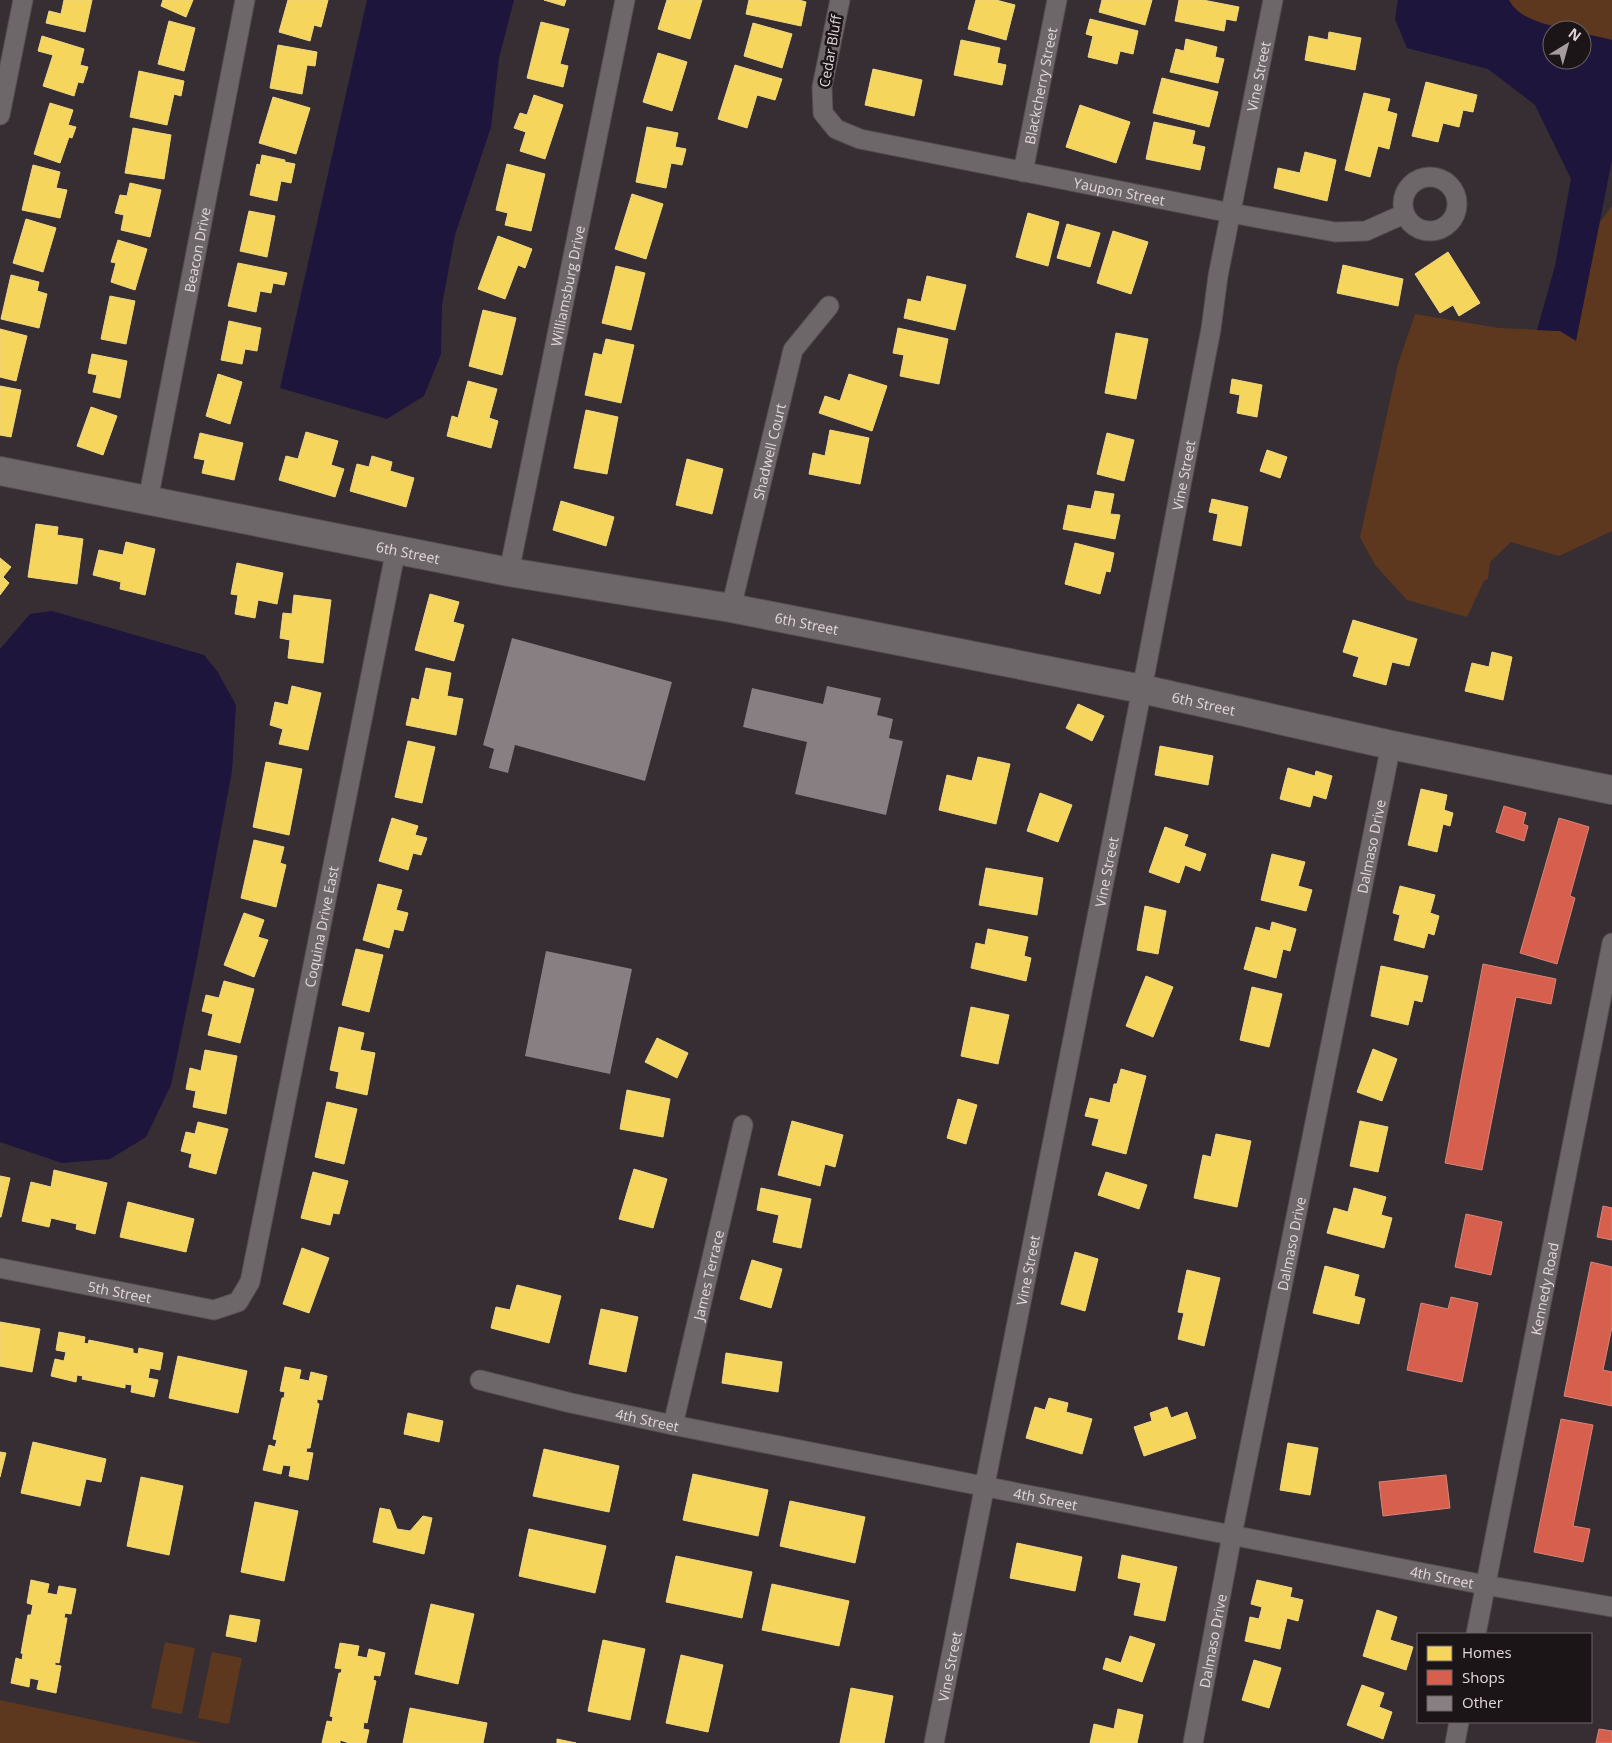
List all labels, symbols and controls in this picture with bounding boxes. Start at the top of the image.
street label: Cedar Bluff [814,12,846,89]
north arrow [1542,20,1592,70]
text: N [1565,23,1585,45]
street label: Blackcherry Street [1019,25,1061,146]
street label: Vine Street [1242,40,1274,113]
street label: Yaupon Street [1072,172,1167,209]
street label: Beacon Drive [179,205,214,294]
street label: Williamsburg Drive [545,224,589,348]
street label: Shadwell Court [748,401,789,502]
street label: Vine Street [1167,438,1199,512]
street label: 6th Street [375,536,441,568]
street label: 6th Street [773,607,840,638]
street label: 6th Street [1170,687,1237,719]
street label: Dalmaso Drive [1352,798,1389,895]
street label: Vine Street [1090,835,1122,909]
street label: Coquina Drive East [299,864,342,989]
street label: Dalmaso Drive [1272,1195,1309,1292]
street label: James Terrace [688,1228,728,1324]
street label: Vine Street [1011,1233,1044,1307]
street label: Kennedy Road [1526,1241,1562,1337]
street label: 5th Street [86,1276,153,1307]
street label: 4th Street [614,1403,681,1435]
street label: 4th Street [1012,1483,1079,1514]
street label: 4th Street [1409,1561,1475,1592]
street label: Dalmaso Drive [1194,1592,1230,1689]
street label: Vine Street [933,1630,965,1703]
legend [1417,1633,1592,1723]
text: Homes [1462,1642,1512,1662]
text: Shops [1462,1667,1505,1687]
text: Other [1462,1692,1503,1712]

